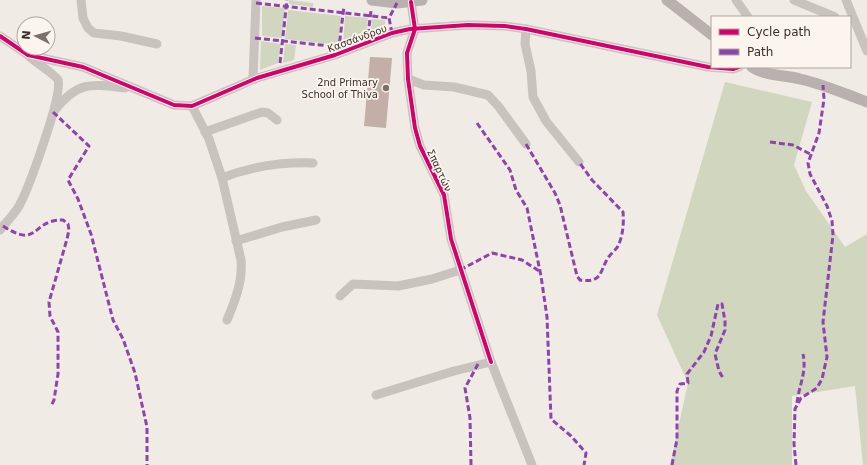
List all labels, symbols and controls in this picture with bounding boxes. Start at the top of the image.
north arrow [16,16,56,56]
legend [711,16,851,68]
street label: Κασσάνδρου [326,23,389,54]
text: Cycle path [747,25,811,39]
text: N [20,30,33,40]
text: Path [747,45,773,59]
place label: 2nd Primary School of Thiva [302,77,378,100]
marker: 2nd Primary School of Thiva [381,83,391,93]
street label: Σπαρτών [425,147,454,193]

